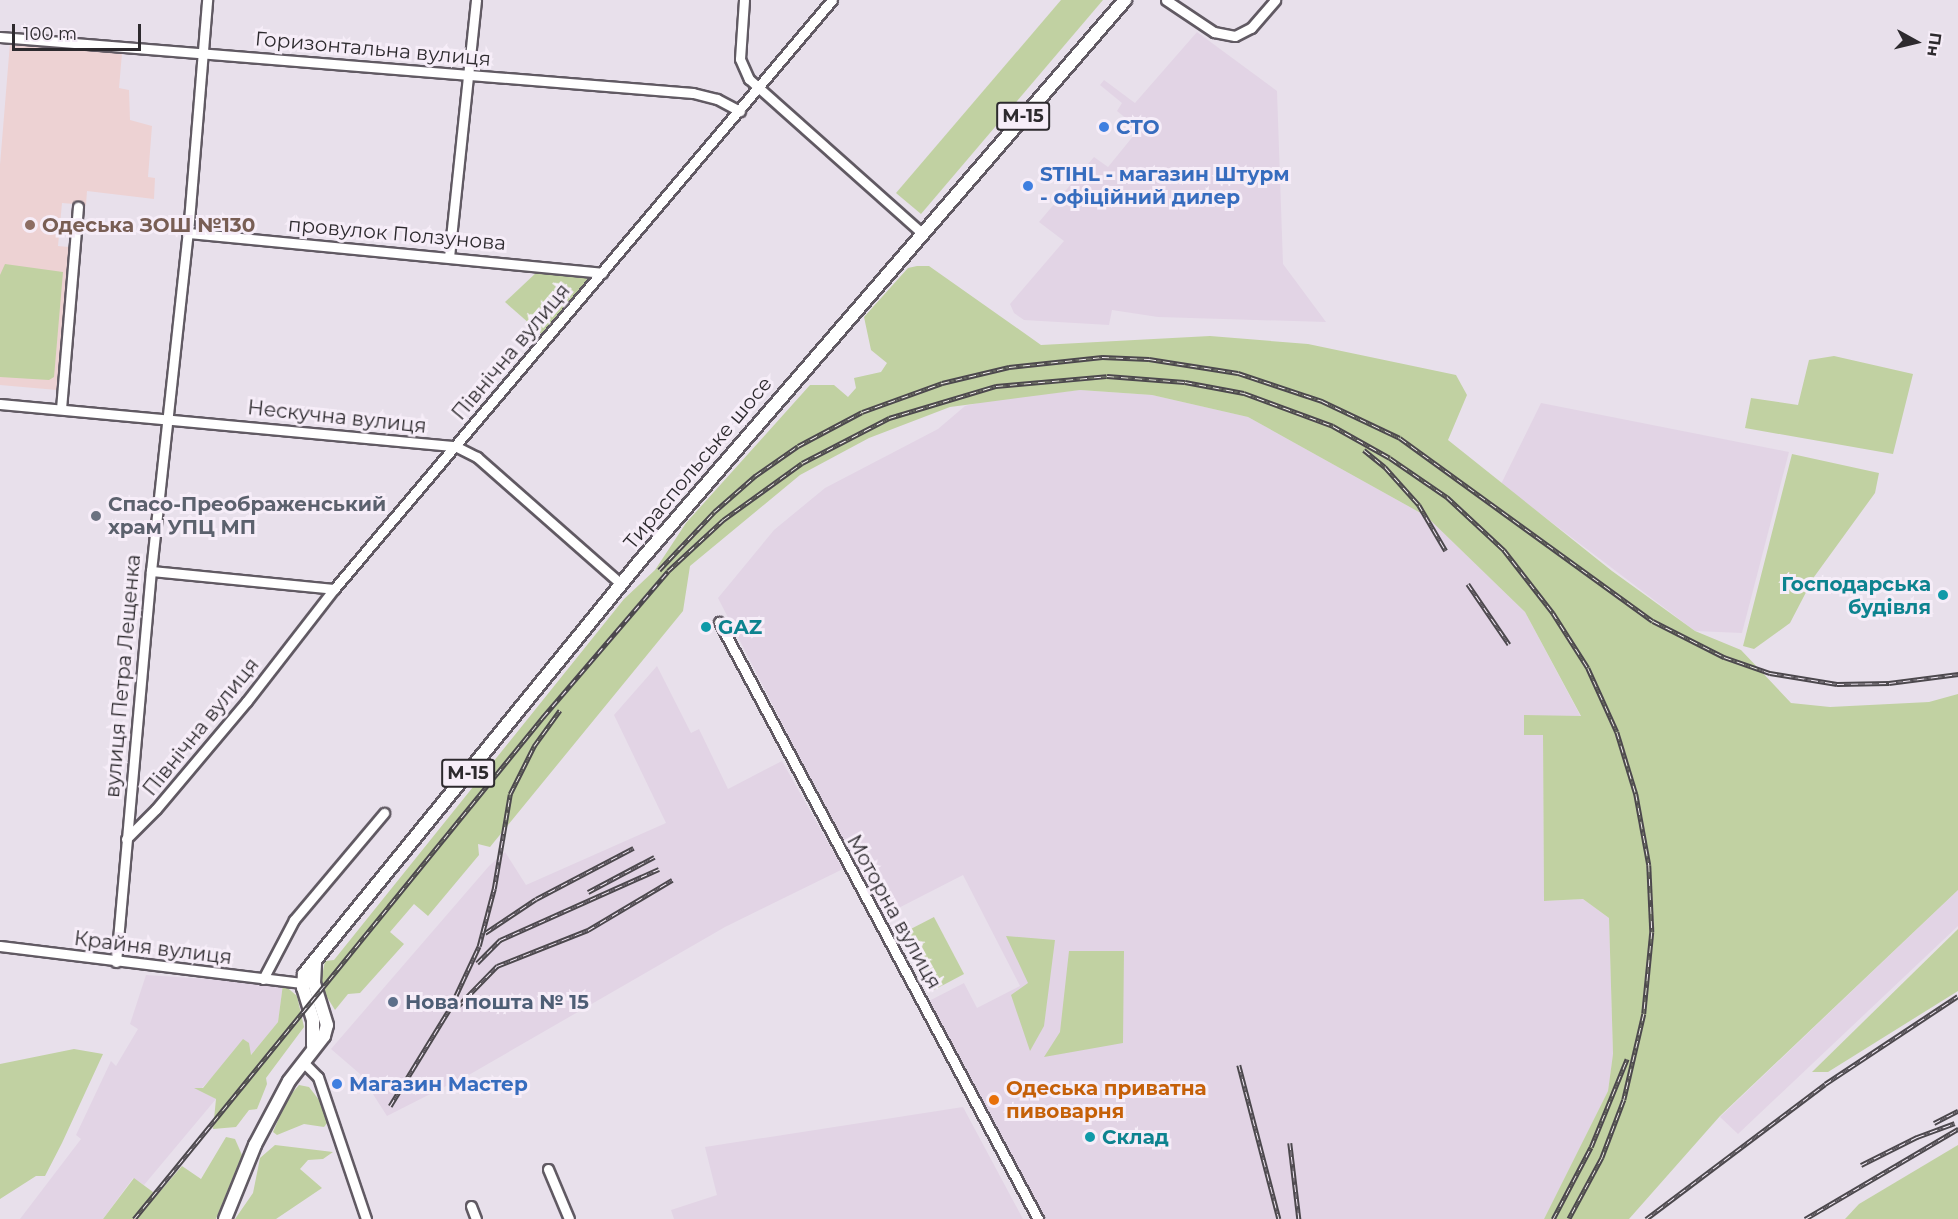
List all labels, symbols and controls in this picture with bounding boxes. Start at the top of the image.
scale bar [15,12,144,50]
north arrow [1886,12,1946,72]
text: 100 m [23,23,77,45]
street label: Горизонтальна вулиця [254,27,492,71]
text: Пн [1923,31,1945,58]
road number: М-15 [996,101,1050,131]
place label: СТО [1116,115,1160,139]
marker: СТО [1097,120,1111,134]
place label: STIHL - магазин Штурм - офіційний дилер [1040,162,1290,209]
marker: STIHL - магазин Штурм - офіційний дилер [1021,179,1035,193]
place label: Одеська ЗОШ №130 [42,213,255,237]
street label: провулок Ползунова [287,213,507,255]
marker: Одеська ЗОШ №130 [23,218,37,232]
street label: Північна вулиця [447,279,575,425]
street label: Тираспольське шосе [619,372,777,554]
street label: Нескучна вулиця [246,396,428,438]
place label: Спасо-Преображенський храм УПЦ МП [108,492,386,539]
marker: Спасо-Преображенський храм УПЦ МП [89,509,103,523]
street label: вулиця Петра Лещенка [100,553,146,799]
place label: Господарська будівля [1781,572,1931,619]
marker: Господарська будівля [1936,588,1950,602]
place label: GAZ [718,615,762,639]
marker: GAZ [699,620,713,634]
street label: Північна вулиця [138,653,264,801]
road number: М-15 [441,758,495,788]
street label: Моторна вулиця [842,831,946,993]
street label: Крайня вулиця [73,926,233,970]
place label: Нова пошта № 15 [405,990,589,1014]
marker: Нова пошта № 15 [386,995,400,1009]
place label: Магазин Мастер [349,1072,528,1096]
place label: Одеська приватна пивоварня [1006,1076,1207,1123]
marker: Магазин Мастер [330,1077,344,1091]
marker: Одеська приватна пивоварня [987,1093,1001,1107]
place label: Склад [1102,1125,1169,1149]
marker: Склад [1083,1130,1097,1144]

